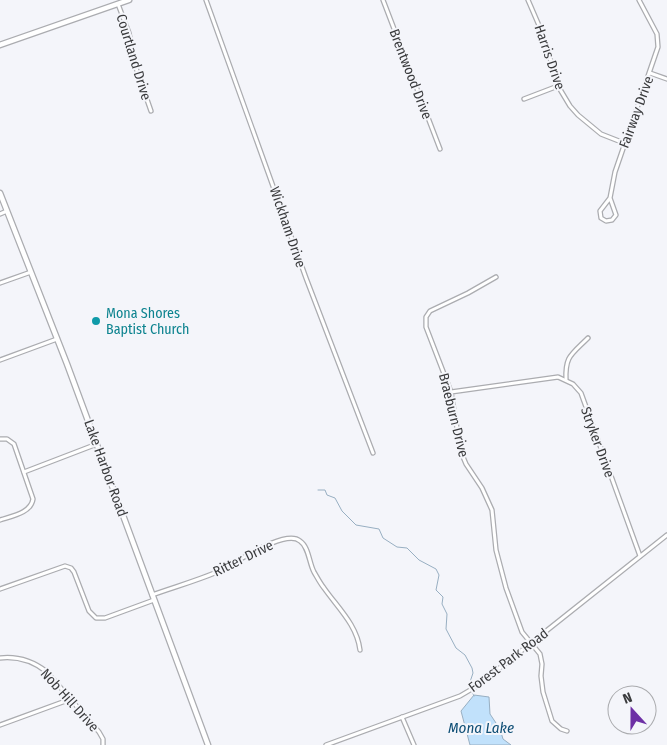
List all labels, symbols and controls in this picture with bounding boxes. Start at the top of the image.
street label: Courtland Drive [112,12,155,102]
street label: Harris Drive [530,22,569,92]
street label: Brentwood Drive [386,27,436,122]
street label: Fairway Drive [616,74,657,151]
street label: Wickham Drive [266,184,309,270]
place label: Mona Shores Baptist Church [106,305,189,338]
marker: Mona Shores Baptist Church [90,315,102,327]
street label: Braeburn Drive [435,371,472,459]
street label: Stryker Drive [577,405,618,480]
street label: Lake Harbor Road [80,417,131,519]
street label: Ritter Drive [210,537,276,580]
street label: Forest Park Road [465,625,552,696]
street label: Nob Hill Drive [37,665,102,735]
north arrow [607,685,657,735]
text: N [621,689,634,708]
water label: Mona Lake [448,719,514,737]

